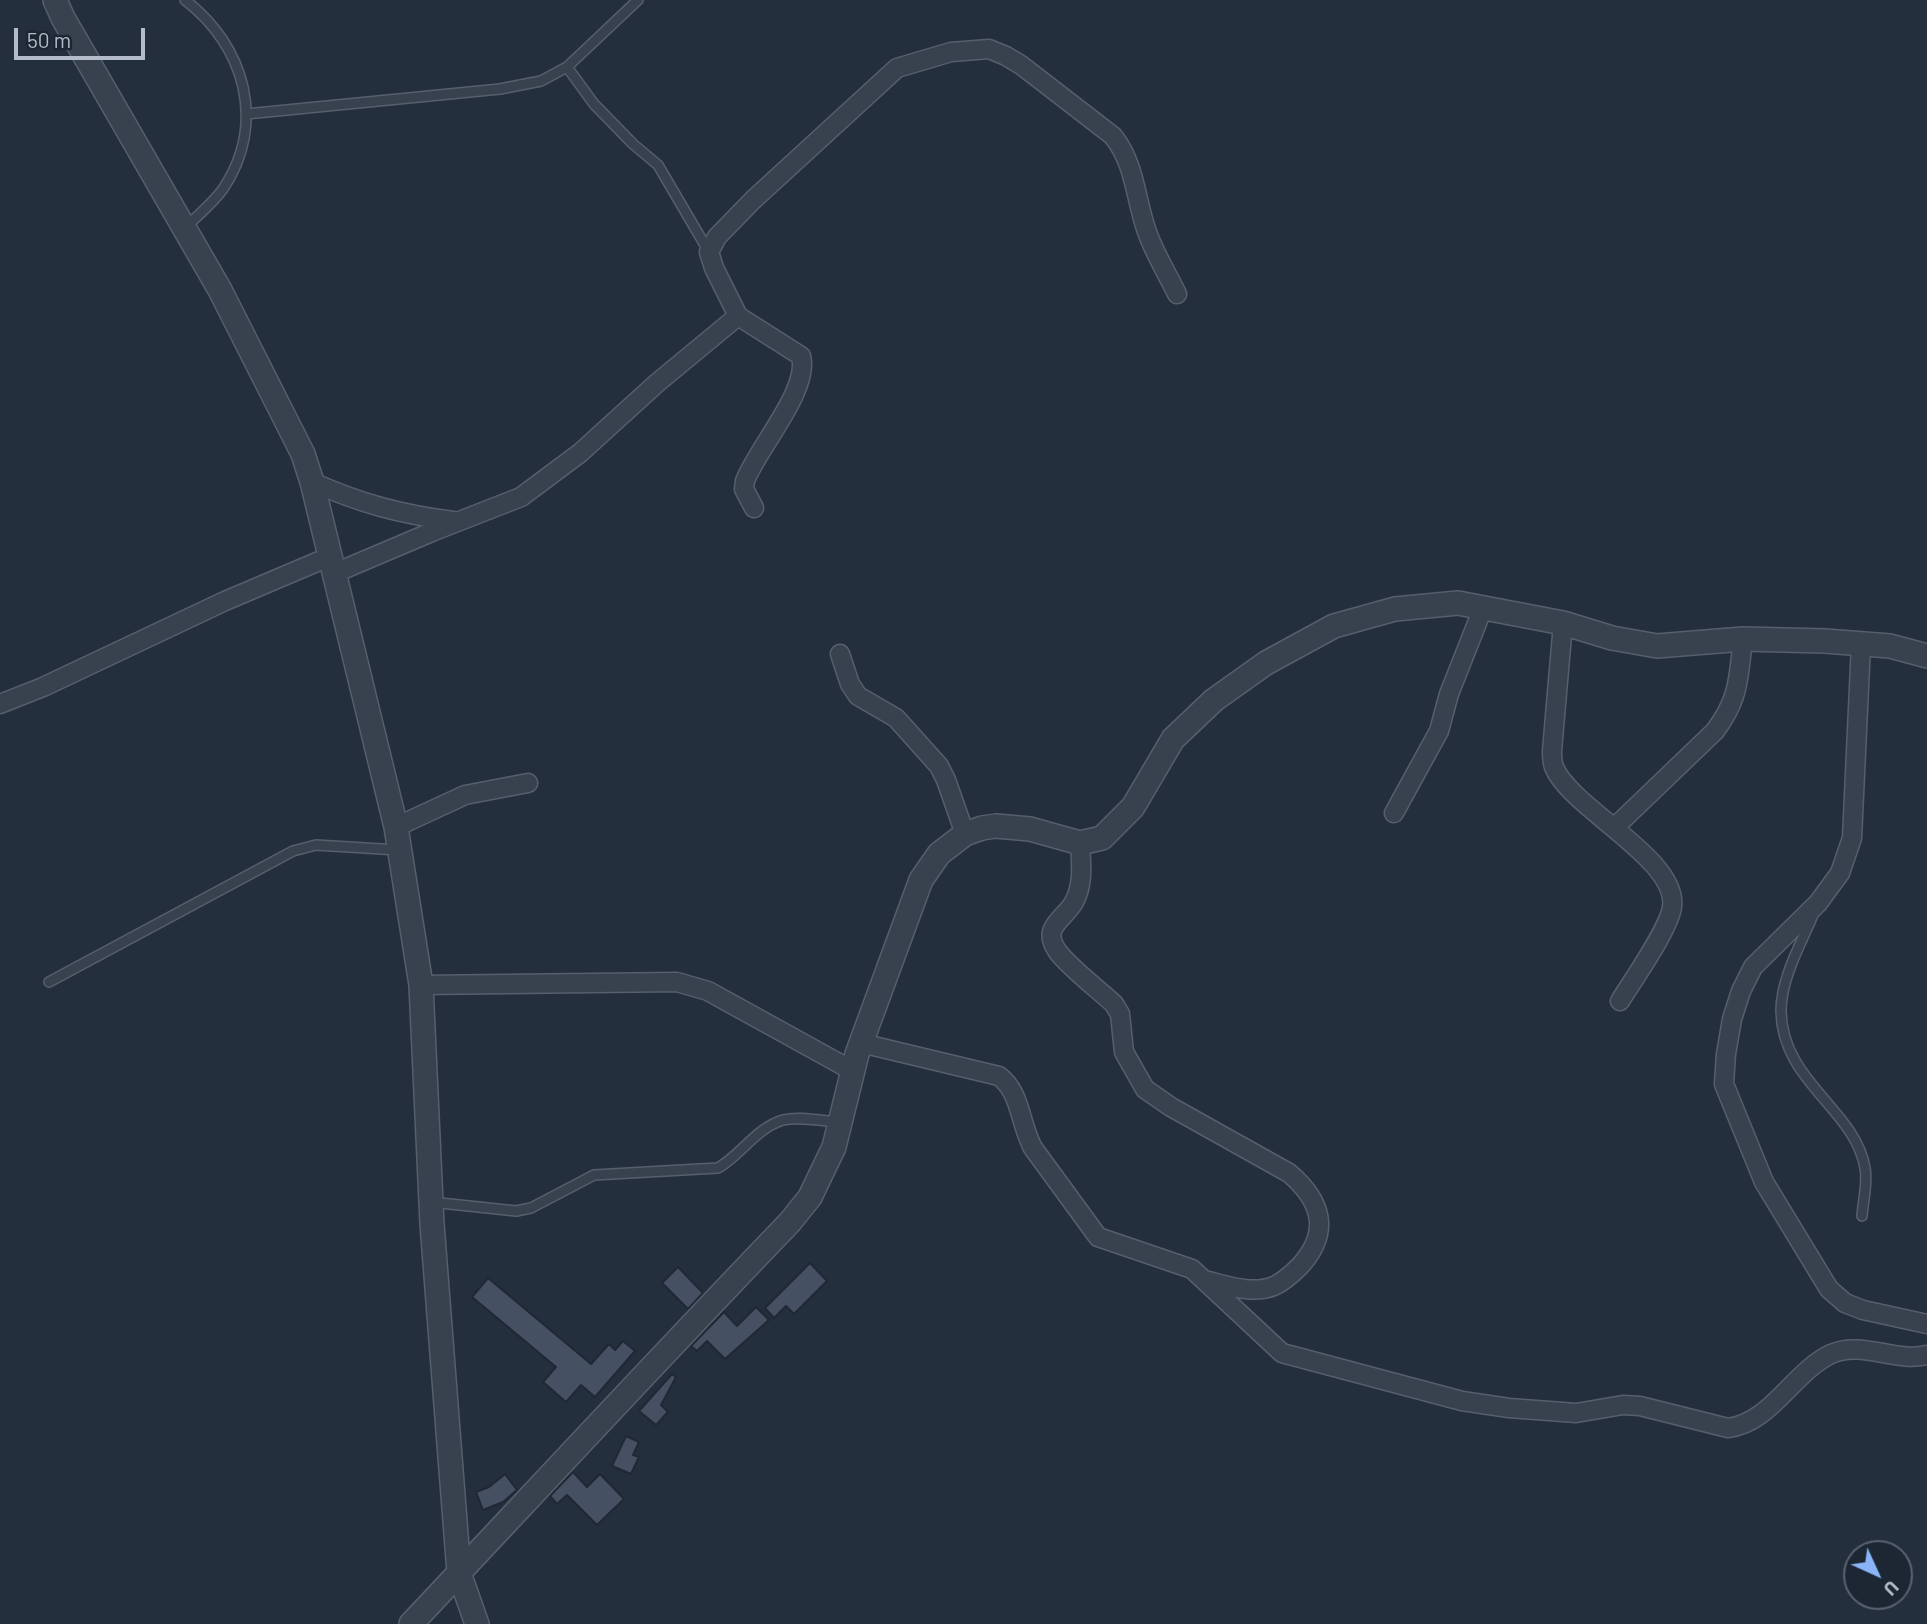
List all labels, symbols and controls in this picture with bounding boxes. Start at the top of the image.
scale bar [18,14,149,58]
text: 50 m [27,27,71,52]
north arrow [1843,1540,1913,1610]
text: U [1879,1576,1904,1601]

